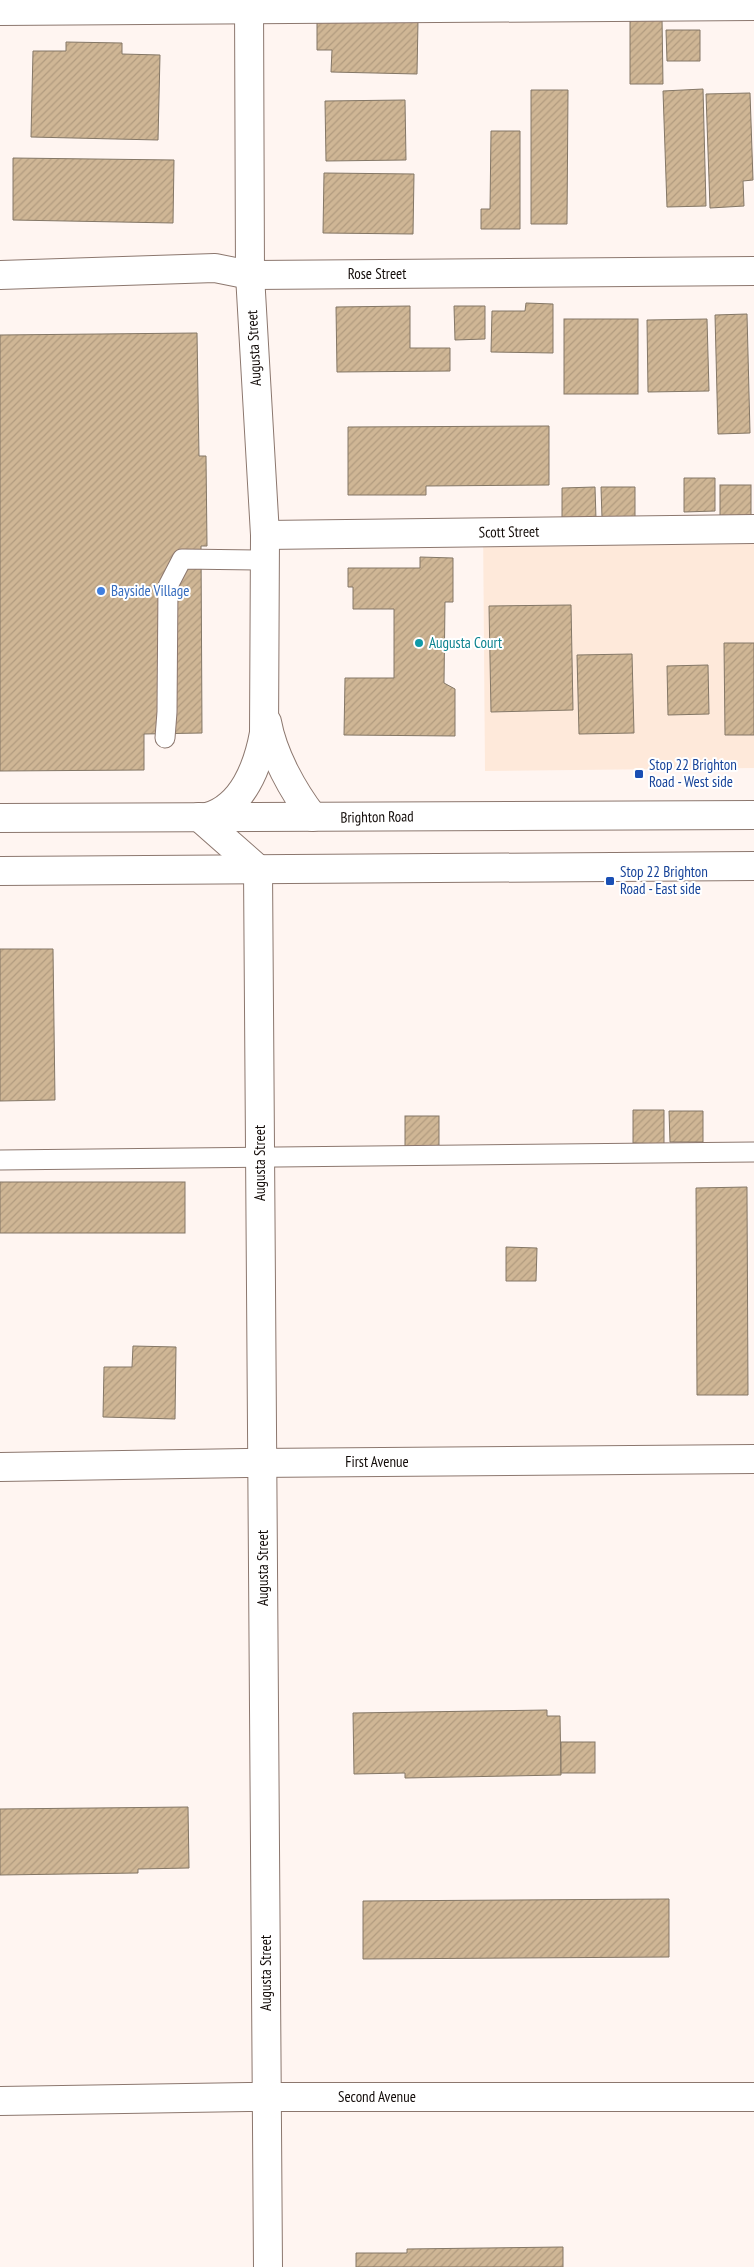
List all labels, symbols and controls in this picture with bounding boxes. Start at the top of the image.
street label: Rose Street [348,264,406,283]
street label: Augusta Street [242,310,265,386]
street label: Scott Street [479,521,539,542]
place label: Bayside Village [111,581,189,600]
marker: Bayside Village [95,585,107,597]
place label: Augusta Court [429,633,502,652]
marker: Augusta Court [413,637,425,649]
place label: Stop 22 Brighton Road - West side [649,755,737,791]
marker: Stop 22 Brighton Road - West side [633,768,645,780]
street label: Brighton Road [340,806,414,827]
place label: Stop 22 Brighton Road - East side [620,862,708,898]
marker: Stop 22 Brighton Road - East side [604,875,616,887]
street label: Augusta Street [250,1125,269,1201]
street label: First Avenue [345,1452,409,1471]
street label: Augusta Street [253,1530,272,1606]
street label: Augusta Street [256,1935,275,2011]
street label: Second Avenue [338,2087,416,2106]

